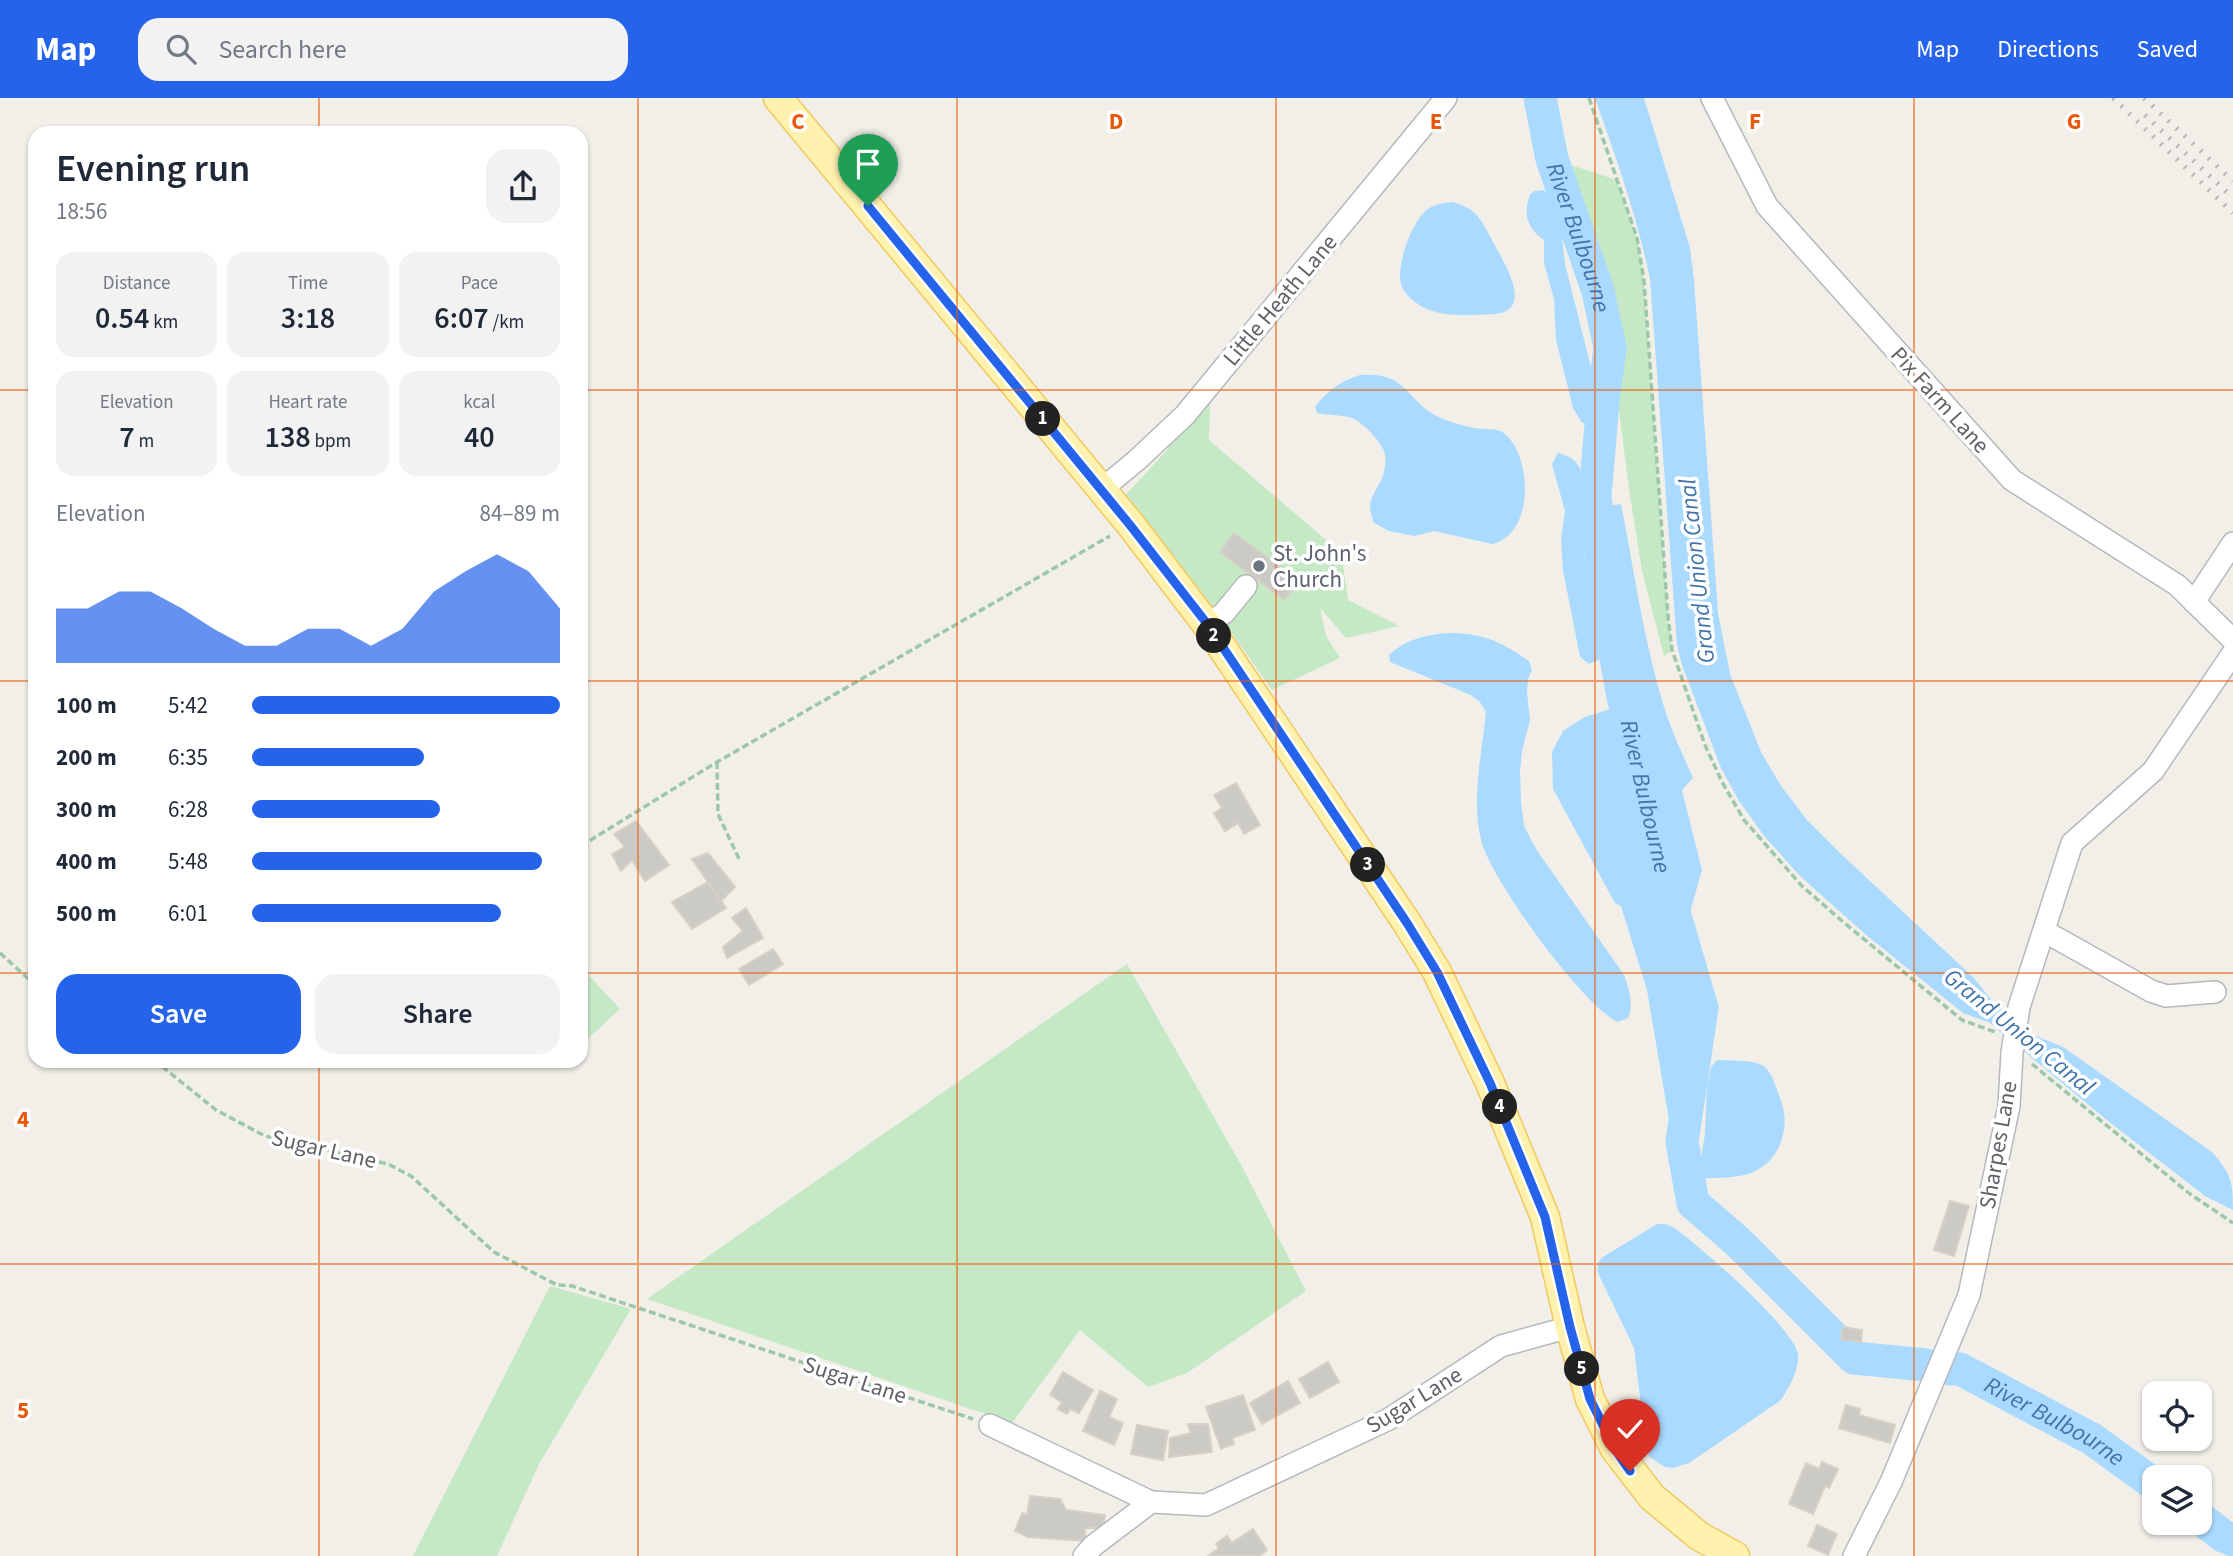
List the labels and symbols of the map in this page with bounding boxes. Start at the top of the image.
text: C [791,105,805,138]
text: D [1109,105,1123,138]
text: E [1430,105,1442,138]
text: F [1749,105,1761,138]
text: G [2067,105,2081,138]
pin [838,134,898,206]
water label: River Bulbourne [1537,158,1620,315]
street label: Little Heath Lane [1215,227,1345,373]
street label: Pix Farm Lane [1883,339,1997,461]
pin: 1 [1026,402,1060,436]
water label: Grand Union Canal [1670,477,1724,665]
place label: St. John's Church [1273,537,1366,596]
marker: St. John's Church [1251,558,1267,574]
pin: 2 [1196,618,1232,654]
water label: River Bulbourne [1611,716,1680,877]
pin: 3 [1350,848,1386,882]
water label: Grand Union Canal [1936,960,2102,1104]
street label: Sharpes Lane [1971,1078,2025,1212]
pin: 4 [1482,1090,1518,1124]
text: 4 [17,1103,29,1136]
street label: Sugar Lane [268,1121,380,1177]
street label: Sugar Lane [799,1348,911,1412]
pin: 5 [1564,1352,1600,1386]
street label: Sugar Lane [1360,1358,1468,1442]
water label: River Bulbourne [1978,1367,2132,1475]
text: 5 [17,1394,29,1427]
pin [1600,1399,1660,1471]

